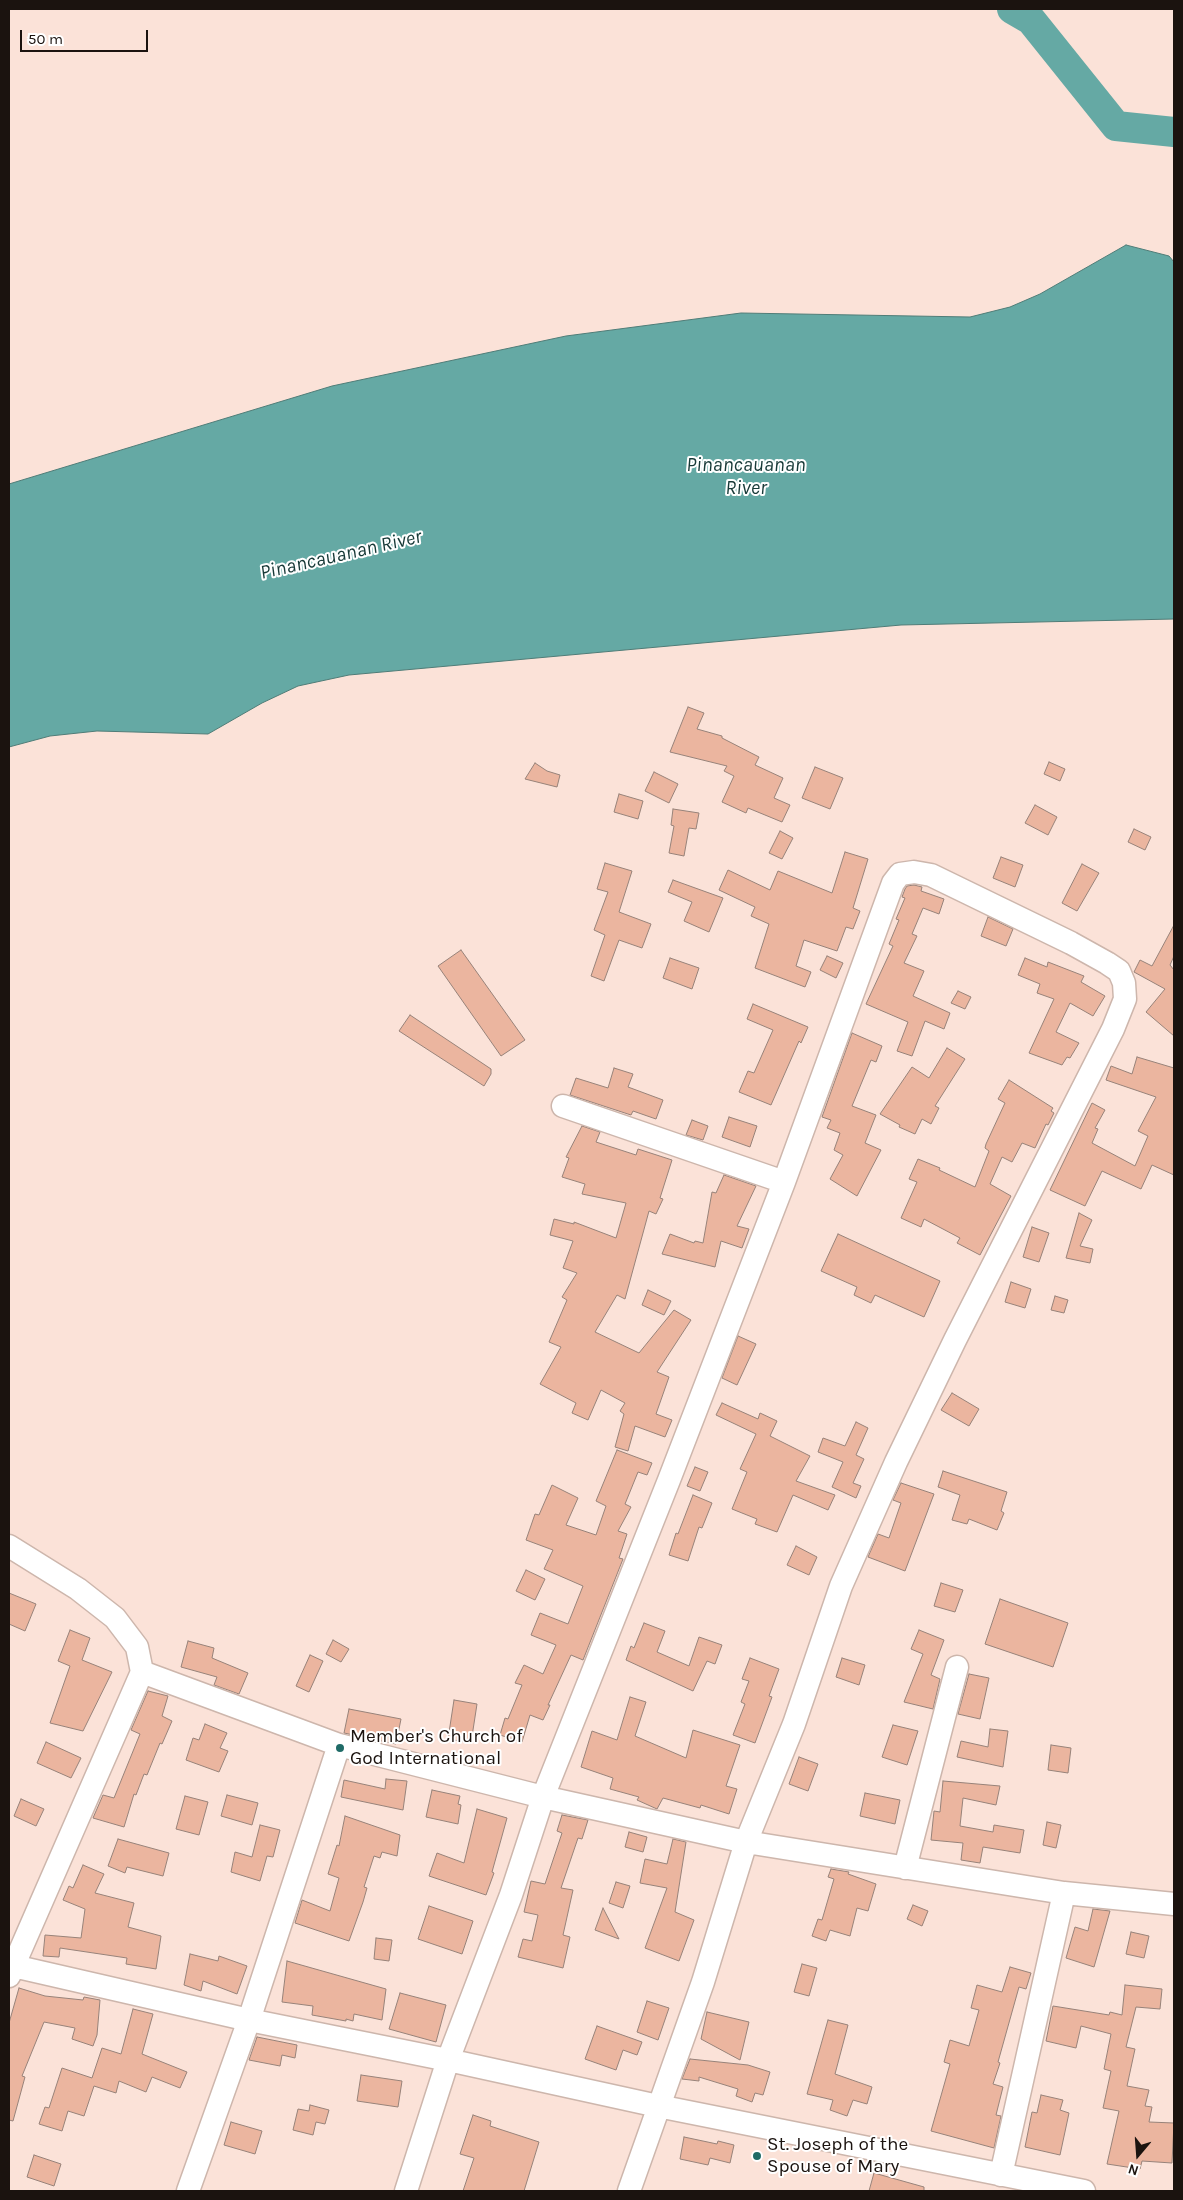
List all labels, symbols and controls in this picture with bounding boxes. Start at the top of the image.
scale bar [22,20,150,52]
text: 50 m [28,30,63,48]
water label: Pinancauanan River [686,453,806,500]
water label: Pinancauanan River [258,525,424,585]
place label: Member's Church of God International [350,1726,523,1770]
marker: Member's Church of God International [334,1742,346,1754]
north arrow [1113,2130,1163,2180]
place label: St. Joseph of the Spouse of Mary [767,2134,908,2178]
marker: St. Joseph of the Spouse of Mary [751,2150,763,2162]
text: N [1126,2160,1141,2179]

